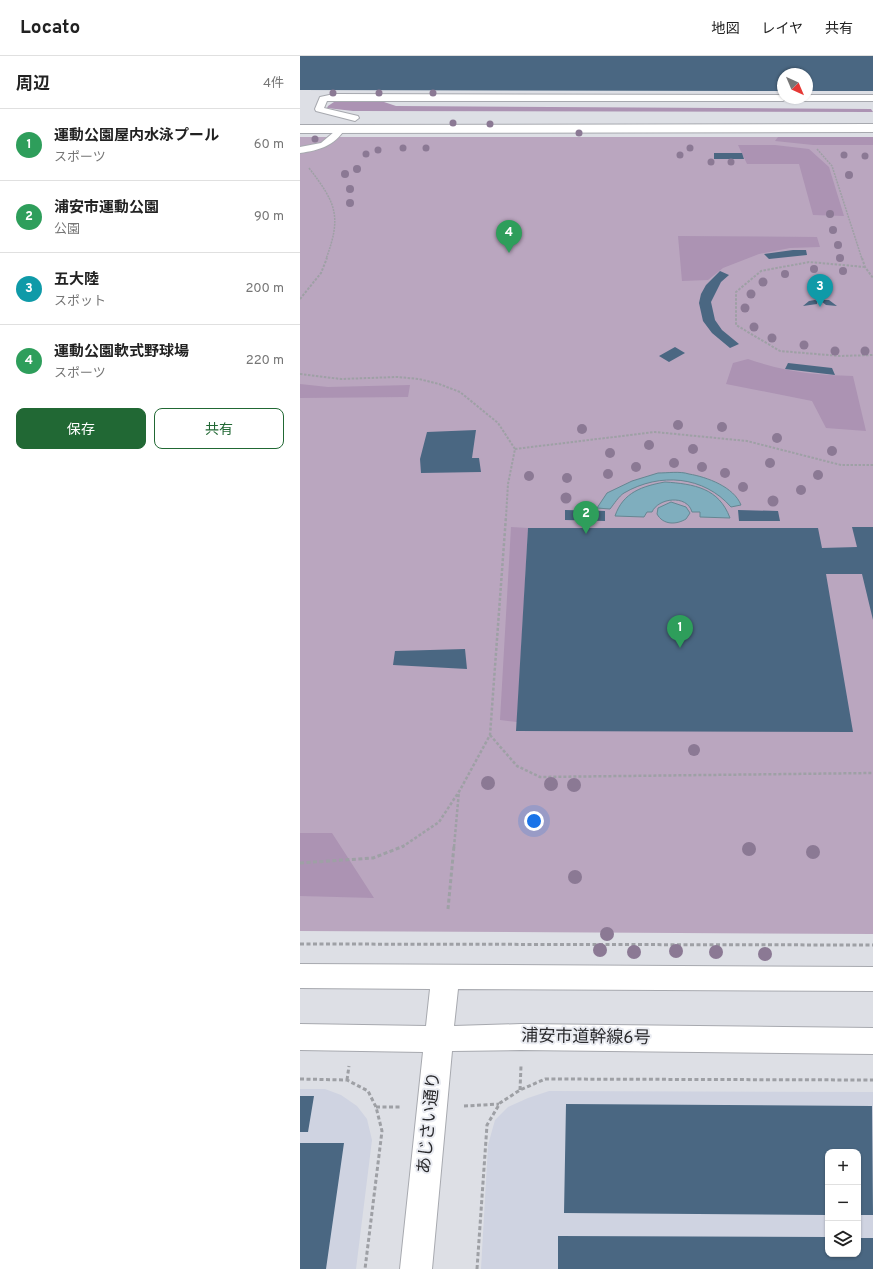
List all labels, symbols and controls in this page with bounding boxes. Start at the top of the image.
text: Locato [20,16,80,40]
text: 地図 [711,21,739,38]
text: レイヤ [761,21,803,38]
text: 共有 [825,21,853,38]
north arrow [777,68,813,104]
text: 周辺 [16,74,50,96]
text: 4件 [263,76,284,92]
text: 運動公園屋内水泳プール [54,127,219,146]
text: 1 [26,137,32,153]
text: 60 m [254,137,284,153]
text: スポーツ [54,150,106,166]
text: 浦安市運動公園 [54,199,159,218]
text: 2 [25,209,33,225]
text: 90 m [254,209,284,225]
pin: 4 [496,220,522,253]
text: 公園 [54,222,80,238]
text: 五大陸 [54,271,99,290]
pin: 3 [807,274,833,307]
text: 3 [25,281,33,297]
text: 200 m [245,281,284,297]
text: スポット [54,294,106,310]
text: 運動公園軟式野球場 [54,343,189,362]
text: 4 [25,353,33,369]
text: 220 m [246,353,284,369]
text: スポーツ [54,366,106,382]
button: 保存 [16,408,146,449]
button: 共有 [154,408,284,449]
pin: 2 [573,501,599,534]
pin: 1 [667,615,693,648]
your location [524,811,544,831]
street label: 浦安市道幹線6号 [521,1026,651,1050]
street label: あじさい通り [414,1071,446,1175]
map controls [825,1149,861,1257]
button: + [825,1149,861,1185]
button: − [825,1185,861,1221]
button: layers [825,1221,861,1257]

